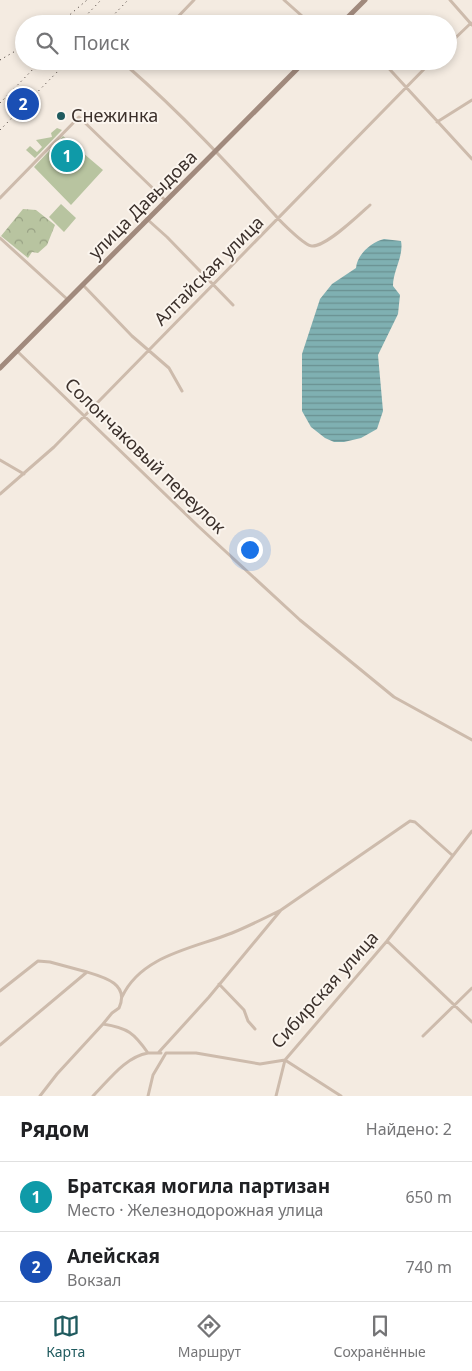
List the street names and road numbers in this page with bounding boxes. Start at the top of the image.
street label: улица Давыдова [83,145,202,264]
street label: Алтайская улица [148,210,268,330]
street label: Солончаковый переулок [60,372,232,539]
street label: Сибирская улица [265,926,383,1053]

